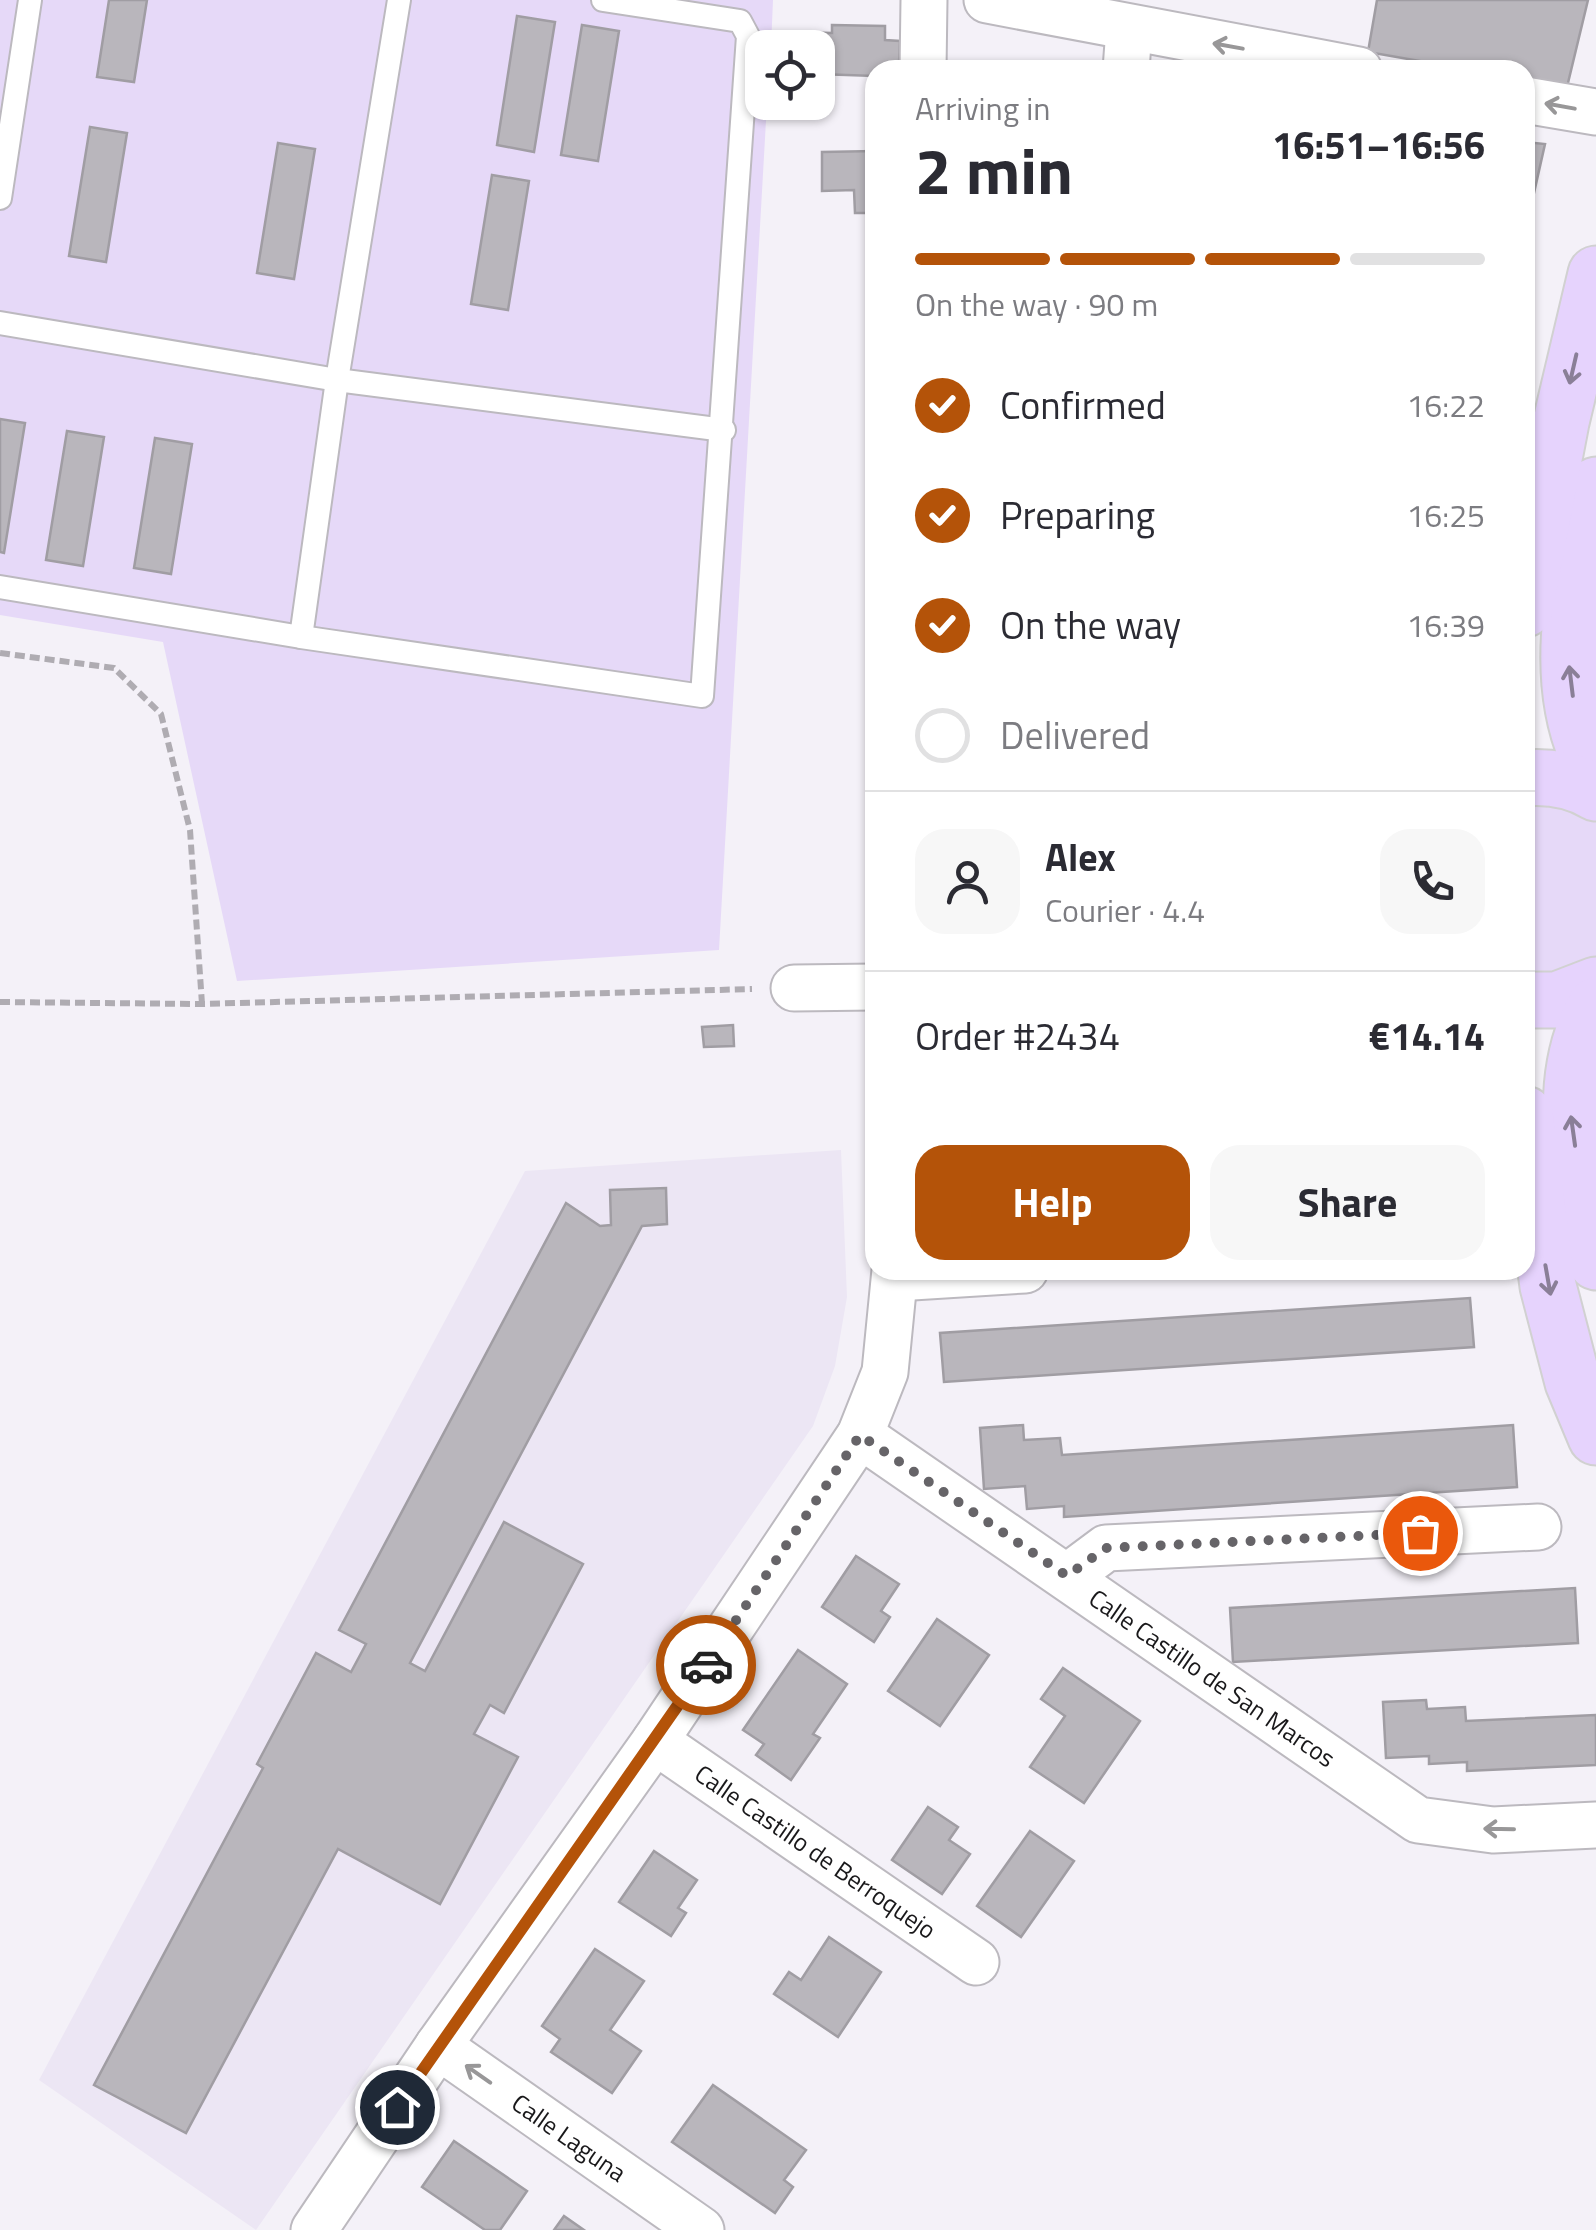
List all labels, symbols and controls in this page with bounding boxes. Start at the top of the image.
map controls [745,30,835,120]
button: locate [745,30,835,120]
one-way arrow [1213,36,1245,55]
text: Arriving in [915,84,1051,132]
one-way arrow [1545,96,1577,115]
text: 16:51–16:56 [1272,116,1485,174]
text: 2 min [915,120,1073,219]
text: On the way · 90 m [915,280,1158,328]
one-way arrow [1563,352,1581,384]
text: Confirmed [1000,376,1166,434]
icon: check [915,378,970,433]
text: 16:22 [1406,381,1485,429]
text: Preparing [1000,486,1155,544]
icon: check [915,488,970,543]
text: 16:25 [1406,491,1485,539]
text: On the way [1000,596,1181,654]
icon: check [915,598,970,653]
text: 16:39 [1406,601,1485,649]
one-way arrow [1561,665,1579,697]
text: Delivered [1000,706,1150,764]
text: Alex [1045,828,1116,886]
button: person [915,829,1020,934]
button: phone [1380,829,1485,934]
text: Courier · 4.4 [1045,886,1205,934]
text: Order #2434 [915,1007,1120,1065]
text: €14.14 [1369,1007,1485,1065]
one-way arrow [1563,1116,1582,1148]
button: Help [915,1145,1190,1260]
button: Share [1210,1145,1485,1260]
one-way arrow [1540,1263,1558,1296]
pin [1378,1491,1463,1576]
icon: bag [1393,1506,1448,1561]
street label: Calle Castillo de San Marcos [1081,1579,1343,1777]
courier [656,1615,756,1715]
icon: car [679,1638,734,1693]
street label: Calle Castillo de Berroquejo [687,1755,944,1948]
one-way arrow [1483,1819,1515,1838]
one-way arrow [464,2064,492,2085]
pin [355,2065,440,2150]
icon: home [370,2080,425,2135]
street label: Calle Laguna [504,2084,635,2192]

